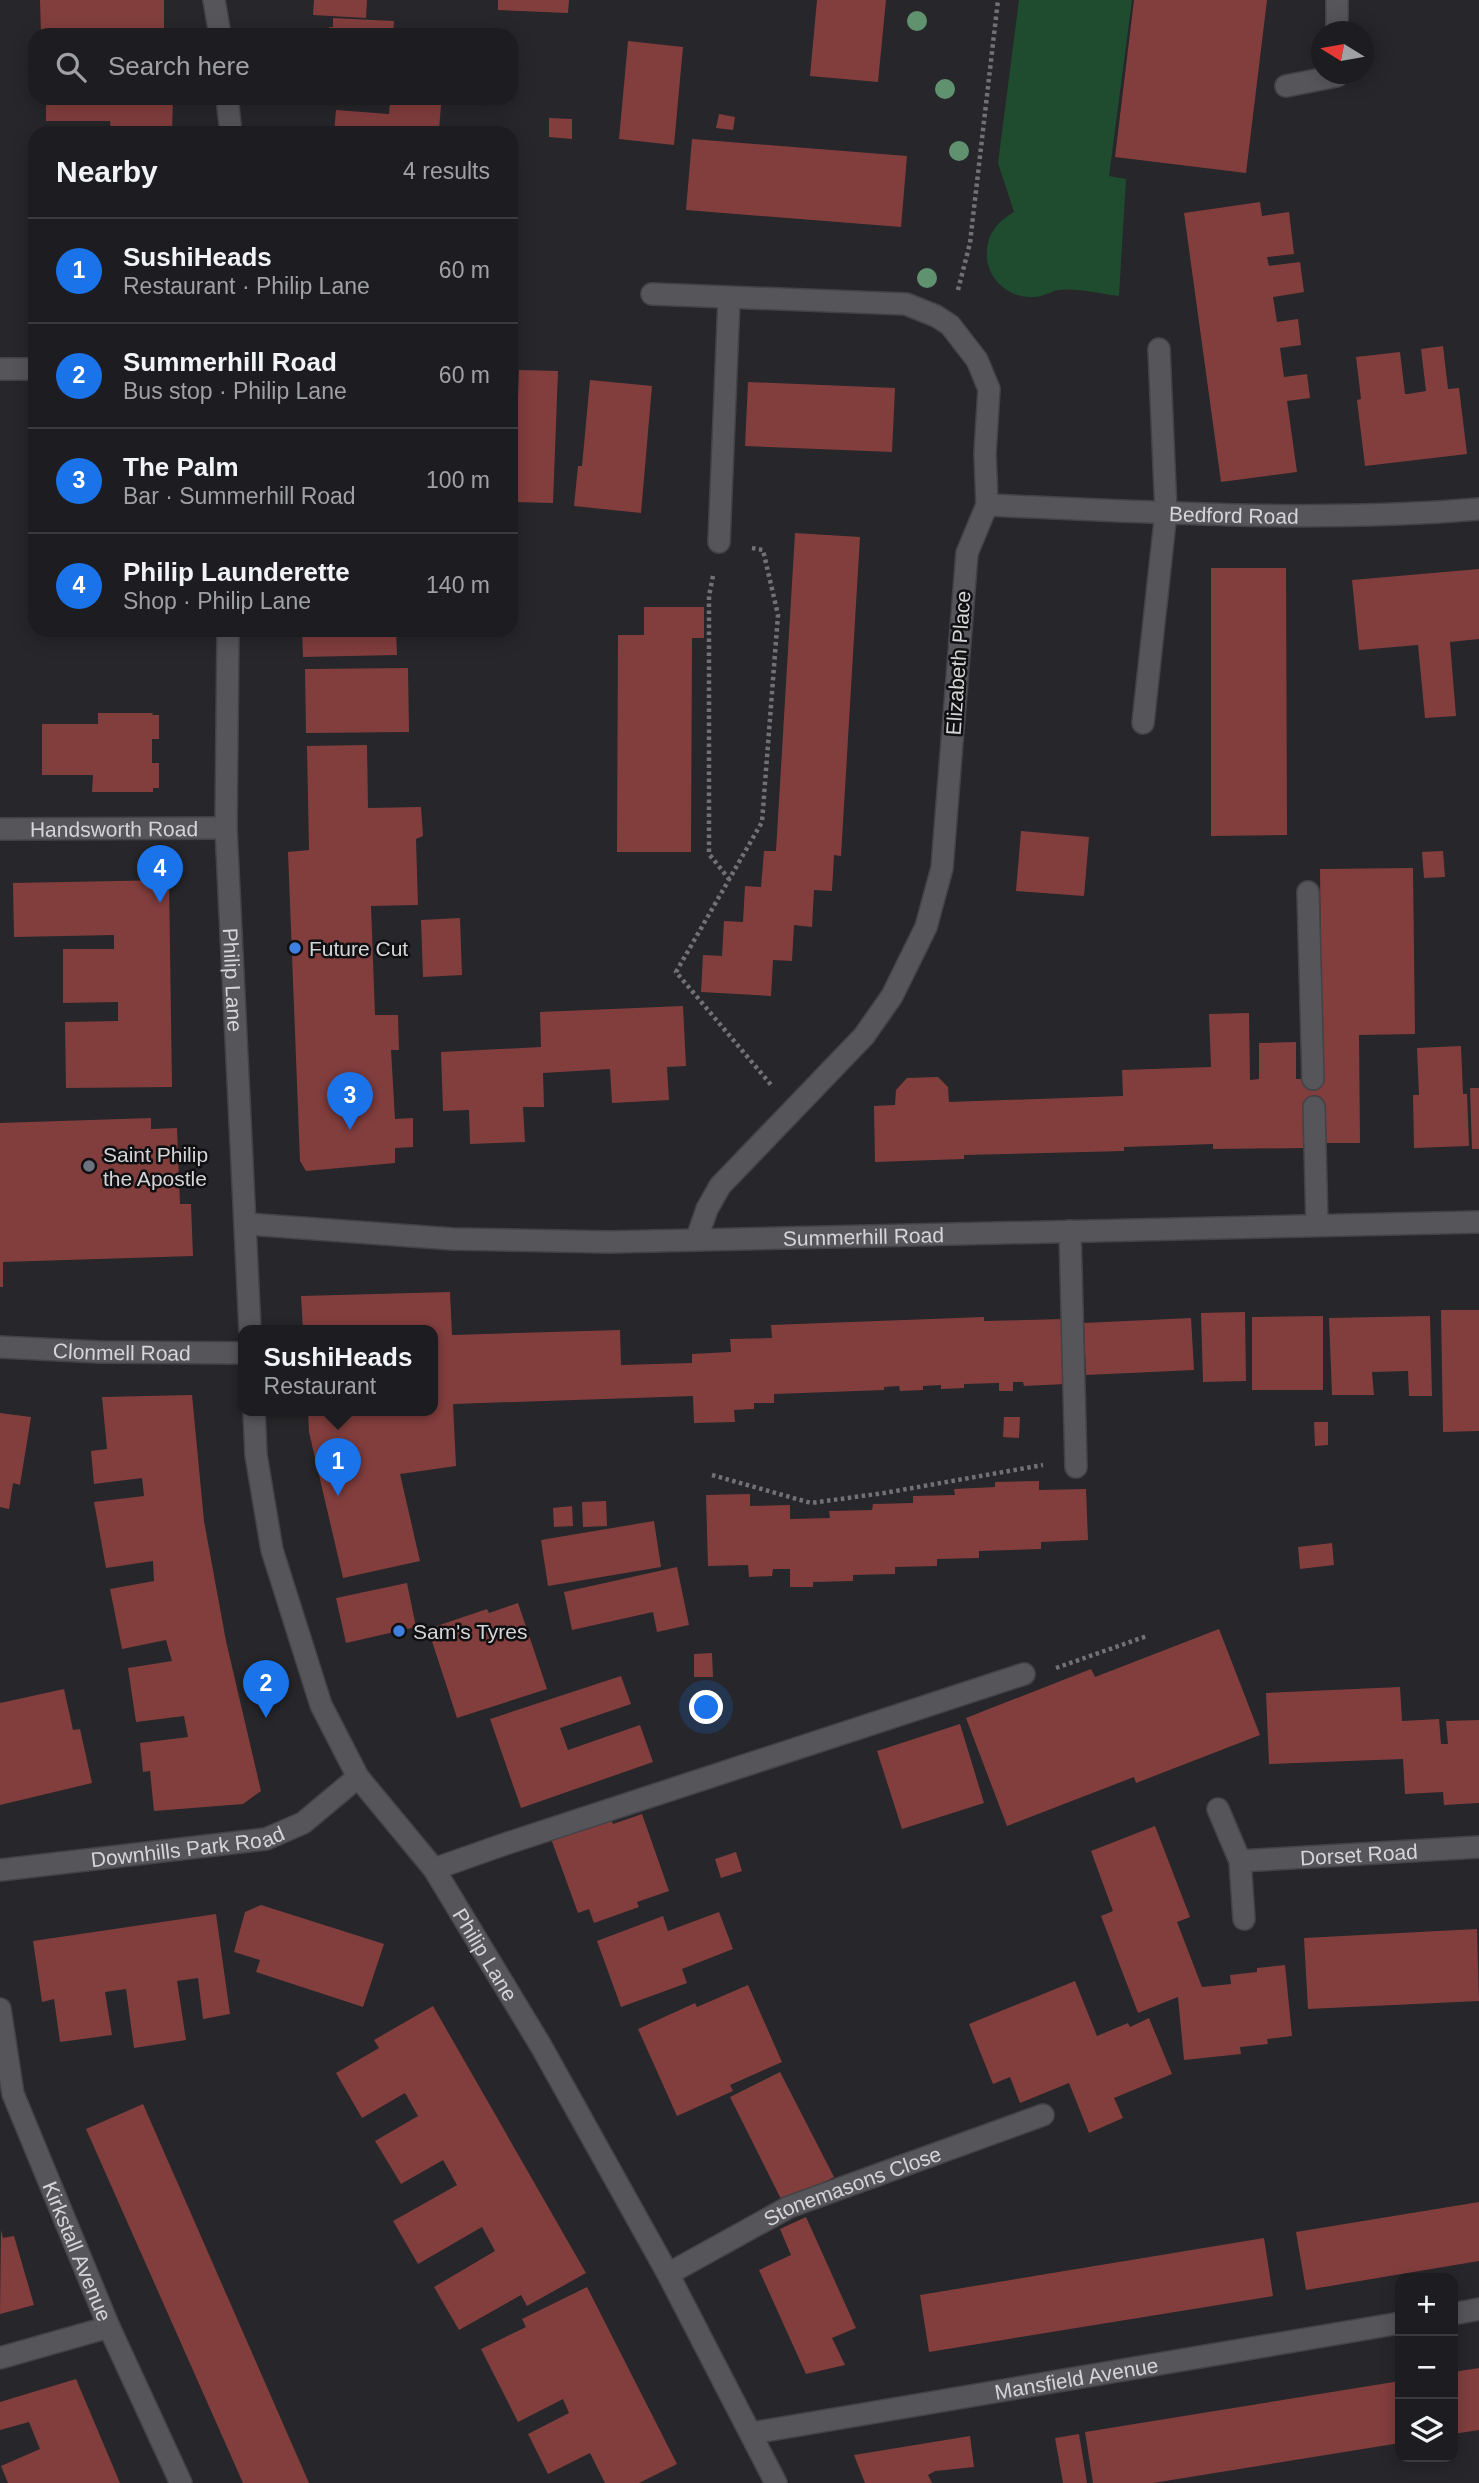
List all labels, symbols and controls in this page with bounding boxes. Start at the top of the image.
north arrow [1311,21,1374,84]
search box [28,28,518,105]
icon: search [52,48,90,86]
text: Search here [108,51,250,81]
text: Nearby [56,155,158,188]
text: 4 results [403,158,490,184]
text: SushiHeads [123,242,272,272]
text: 1 [73,257,85,283]
text: 60 m [439,257,490,283]
text: Restaurant · Philip Lane [123,273,370,299]
text: Summerhill Road [123,347,337,377]
text: 2 [73,362,85,388]
text: 60 m [439,362,490,388]
text: Bus stop · Philip Lane [123,378,347,404]
text: The Palm [123,452,239,482]
text: 3 [73,467,85,493]
text: 100 m [426,467,490,493]
text: Bar · Summerhill Road [123,483,356,509]
street label: Bedford Road [1169,501,1299,527]
text: Philip Launderette [123,557,350,587]
text: 4 [73,572,85,598]
text: 140 m [426,572,490,598]
text: Shop · Philip Lane [123,588,311,614]
street label: Elizabeth Place [941,590,975,736]
street label: Handsworth Road [30,817,198,840]
pin: 4 [137,845,183,903]
street label: Philip Lane [219,927,247,1032]
place label: Future Cut [309,937,408,960]
marker: Future Cut [287,940,303,956]
pin: 3 [327,1072,373,1130]
place label: Saint Philip the Apostle [103,1143,208,1190]
marker: Saint Philip the Apostle [81,1158,97,1174]
street label: Summerhill Road [783,1223,944,1250]
popup [238,1325,438,1416]
street label: Clonmell Road [52,1338,191,1364]
text: SushiHeads [264,1342,412,1372]
text: Restaurant [264,1373,376,1399]
pin: 1 [315,1438,361,1496]
place label: Sam's Tyres [413,1620,528,1643]
marker: Sam's Tyres [391,1623,407,1639]
pin: 2 [243,1660,289,1718]
your location [689,1690,723,1724]
street label: Downhills Park Road [90,1821,288,1871]
street label: Dorset Road [1299,1839,1418,1869]
street label: Philip Lane [449,1904,522,2005]
street label: Stonemasons Close [760,2141,944,2230]
street label: Kirkstall Avenue [39,2178,117,2325]
map controls [1395,2273,1458,2462]
button: + [1395,2273,1458,2336]
button: − [1395,2336,1458,2399]
street label: Mansfield Avenue [993,2353,1160,2403]
button: layers [1395,2399,1458,2462]

